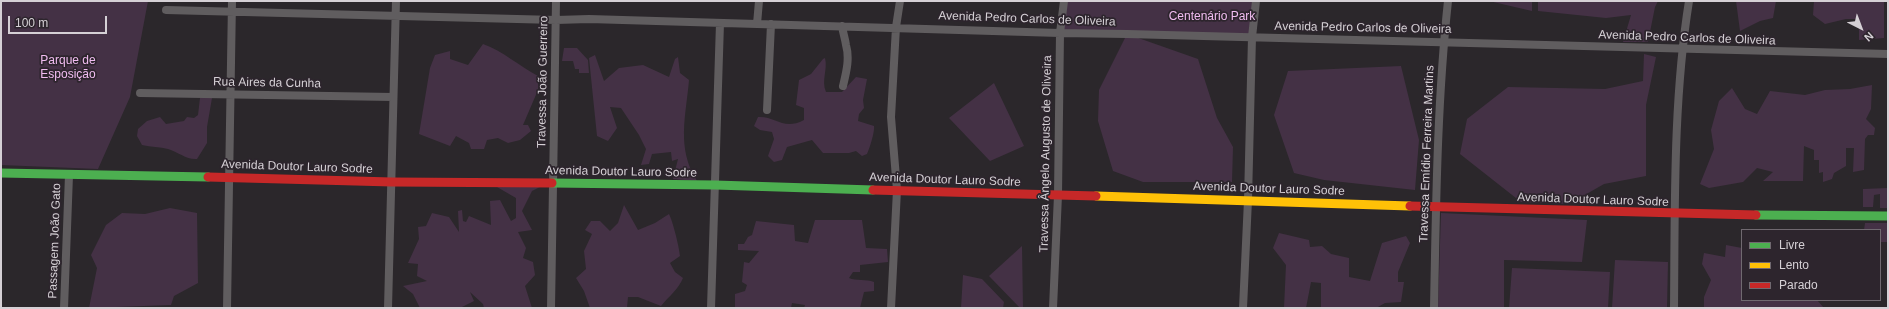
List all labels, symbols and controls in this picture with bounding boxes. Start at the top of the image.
scale bar [10,8,109,34]
north arrow [1841,8,1881,48]
street label: Avenida Pedro Carlos de Oliveira [938,9,1116,29]
park label: Centenário Park [1169,10,1255,24]
text: 100 m [15,16,48,30]
street label: Travessa João Guerreiro [535,16,551,148]
street label: Avenida Pedro Carlos de Oliveira [1274,19,1452,37]
street label: Avenida Pedro Carlos de Oliveira [1598,28,1776,48]
text: N [1862,30,1876,44]
park label: Parque de Esposição [40,54,96,82]
street label: Travessa Ângelo Augusto de Oliveira [1037,55,1055,253]
street label: Travessa Emídio Ferreira Martins [1417,65,1437,243]
street label: Rua Aires da Cunha [213,75,321,91]
street label: Avenida Doutor Lauro Sodre [221,157,373,177]
street label: Avenida Doutor Lauro Sodre [545,163,697,181]
street label: Avenida Doutor Lauro Sodre [869,170,1021,190]
street label: Avenida Doutor Lauro Sodre [1193,179,1345,199]
street label: Passagem João Gato [46,183,64,299]
street label: Avenida Doutor Lauro Sodre [1517,190,1669,210]
legend [1741,229,1881,301]
text: Livre [1779,238,1805,252]
text: Lento [1779,258,1809,272]
text: Parado [1779,278,1818,292]

